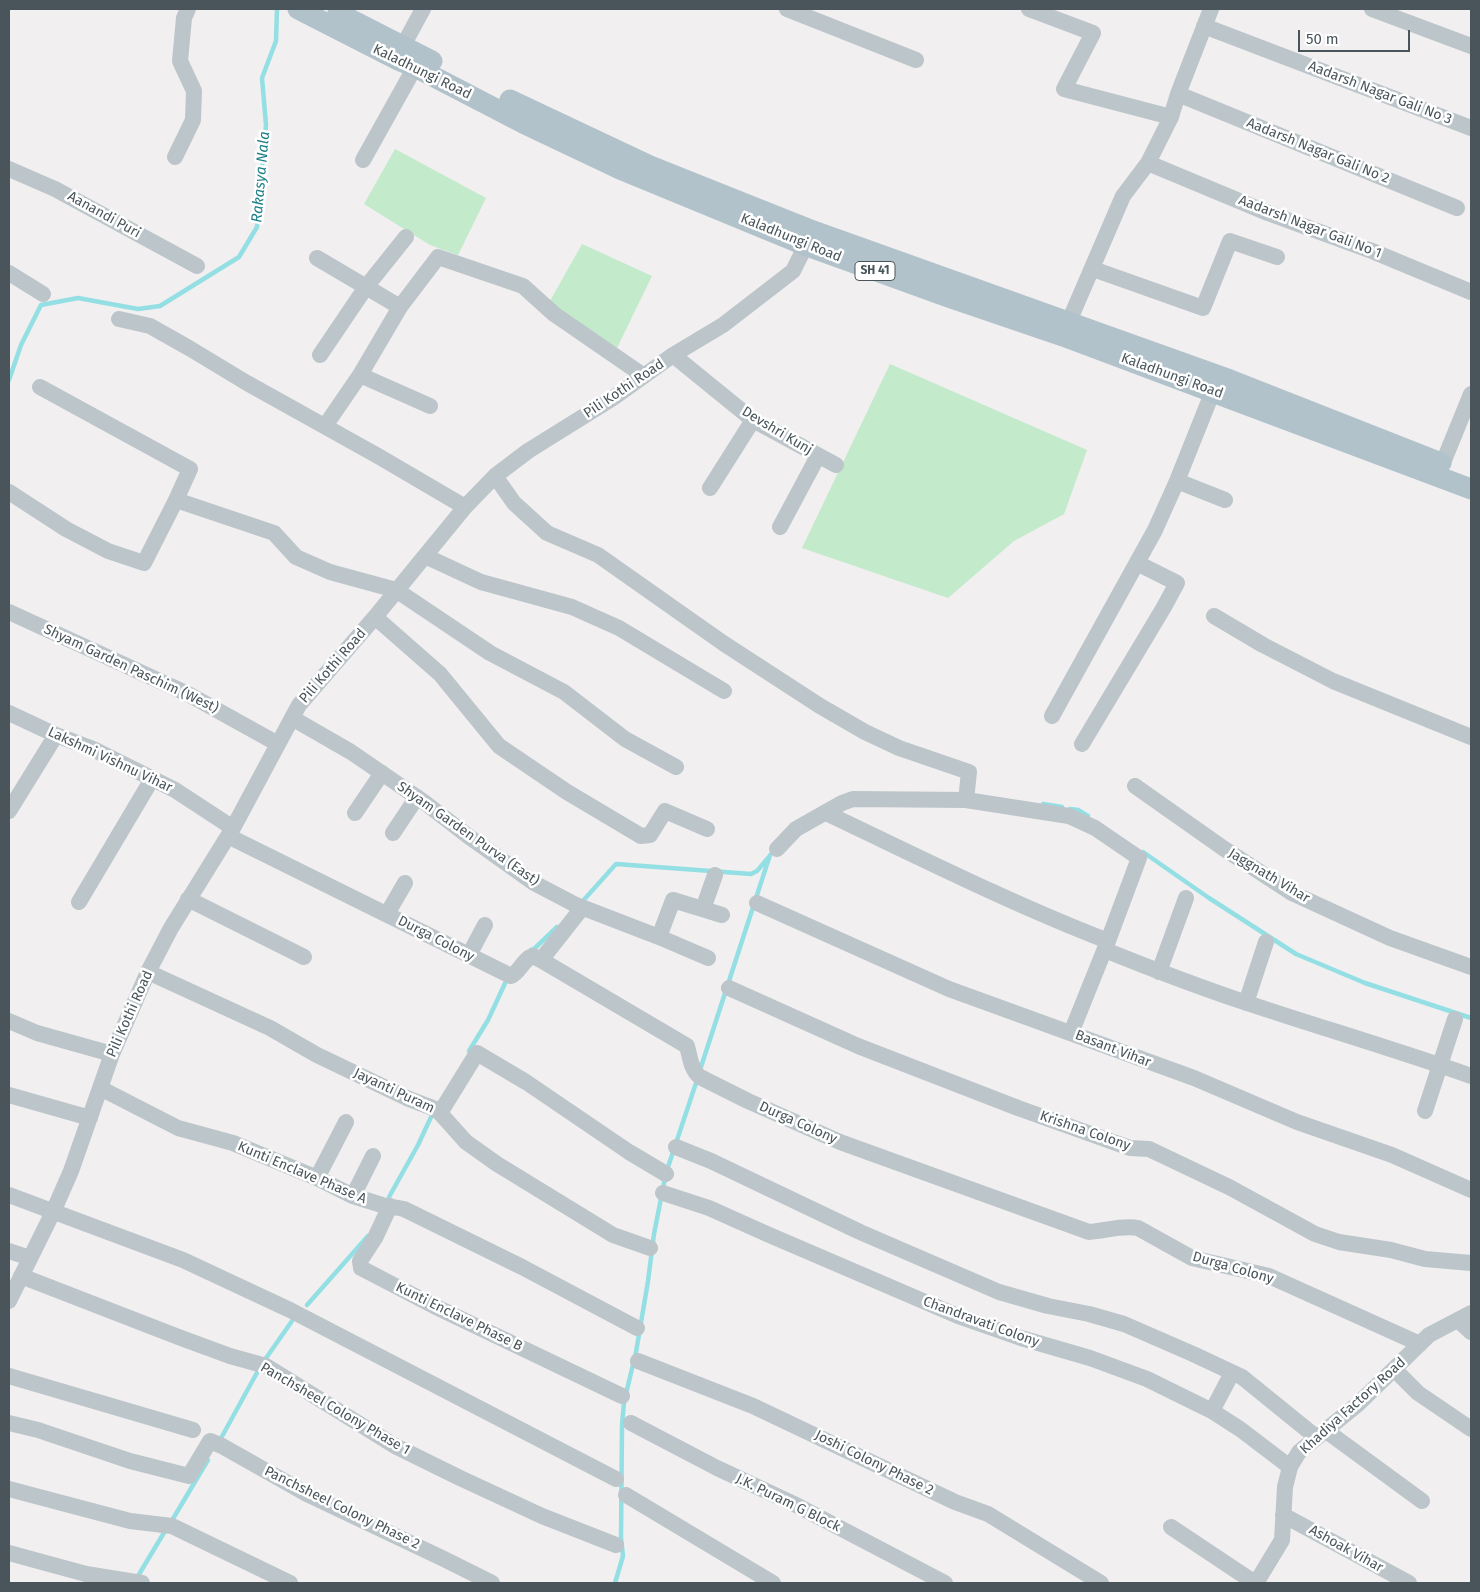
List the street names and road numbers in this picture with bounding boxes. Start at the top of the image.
street label: Kaladhungi Road [370,41,474,103]
street label: Aadarsh Nagar Gali No 3 [1306,58,1454,128]
street label: Aadarsh Nagar Gali No 2 [1244,115,1392,187]
street label: Aanandi Puri [65,188,143,242]
street label: Aadarsh Nagar Gali No 1 [1236,192,1384,262]
street label: Kaladhungi Road [738,210,844,266]
road number: SH 41 [855,262,895,280]
street label: Kaladhungi Road [1119,350,1225,402]
street label: Pili Kothi Road [581,356,667,422]
street label: Devshri Kunj [739,403,815,459]
street label: Shyam Garden Paschim (West) [41,621,221,717]
street label: Pili Kothi Road [296,625,370,707]
street label: Lakshmi Vishnu Vihar [45,724,175,796]
street label: Shyam Garden Purva (East) [394,778,542,890]
street label: Jaggnath Vihar [1225,845,1313,907]
street label: Durga Colony [395,913,477,965]
street label: Pili Kothi Road [103,968,157,1060]
street label: Basant Vihar [1073,1027,1153,1071]
street label: Jayanti Puram [351,1065,437,1117]
street label: Durga Colony [756,1098,840,1148]
street label: Krishna Colony [1037,1108,1133,1154]
street label: Kunti Enclave Phase A [235,1138,369,1208]
street label: Durga Colony [1190,1248,1276,1288]
street label: Kunti Enclave Phase B [393,1279,525,1355]
street label: Chandravati Colony [921,1293,1041,1351]
street label: Khadiya Factory Road [1297,1354,1409,1458]
street label: Panchsheel Colony Phase 1 [257,1359,413,1459]
street label: Joshi Colony Phase 2 [812,1427,936,1499]
street label: Panchsheel Colony Phase 2 [262,1463,422,1553]
street label: J.K. Puram G Block [733,1470,843,1536]
street label: Ashoak Vihar [1306,1522,1386,1576]

